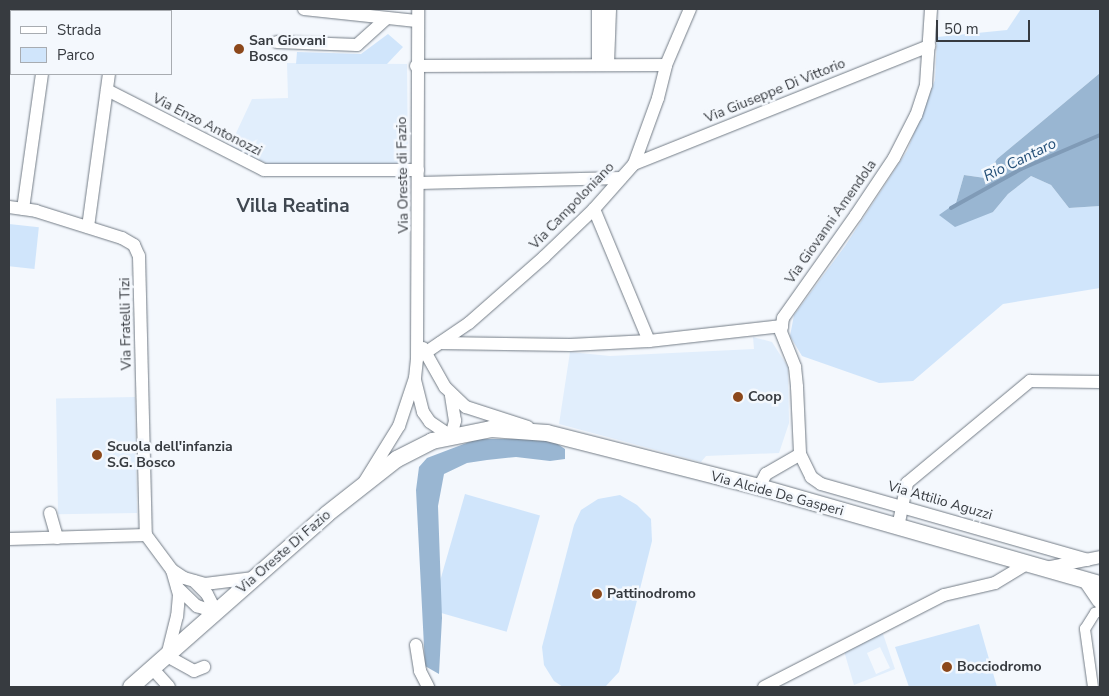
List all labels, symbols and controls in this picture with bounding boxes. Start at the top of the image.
legend [10,10,172,75]
scale bar [939,10,1033,42]
text: 50 m [944,19,979,39]
text: Strada [57,20,101,40]
place label: San Giovani Bosco [249,33,326,65]
marker: San Giovani Bosco [233,43,245,55]
text: Parco [57,45,95,65]
street label: Via Giuseppe Di Vittorio [702,55,848,127]
street label: Via Enzo Antonozzi [150,90,264,160]
street label: Via Oreste di Fazio [394,116,412,234]
water label: Rio Cantaro [981,135,1059,185]
street label: Via Giovanni Amendola [782,157,880,287]
street label: Via Campoloniano [526,159,618,253]
district label: Villa Reatina [236,196,350,218]
street label: Via Fratelli Tizi [117,278,135,370]
place label: Coop [748,389,782,405]
marker: Coop [732,391,744,403]
place label: Scuola dell'infanzia S.G. Bosco [107,439,233,472]
marker: Scuola dell'infanzia S.G. Bosco [91,449,103,461]
street label: Via Alcide De Gasperi [709,468,845,520]
street label: Via Attilio Aguzzi [886,478,994,524]
street label: Via Oreste Di Fazio [234,507,334,597]
place label: Pattinodromo [607,586,696,602]
marker: Pattinodromo [591,588,603,600]
place label: Bocciodromo [957,659,1042,675]
marker: Bocciodromo [941,661,953,673]

